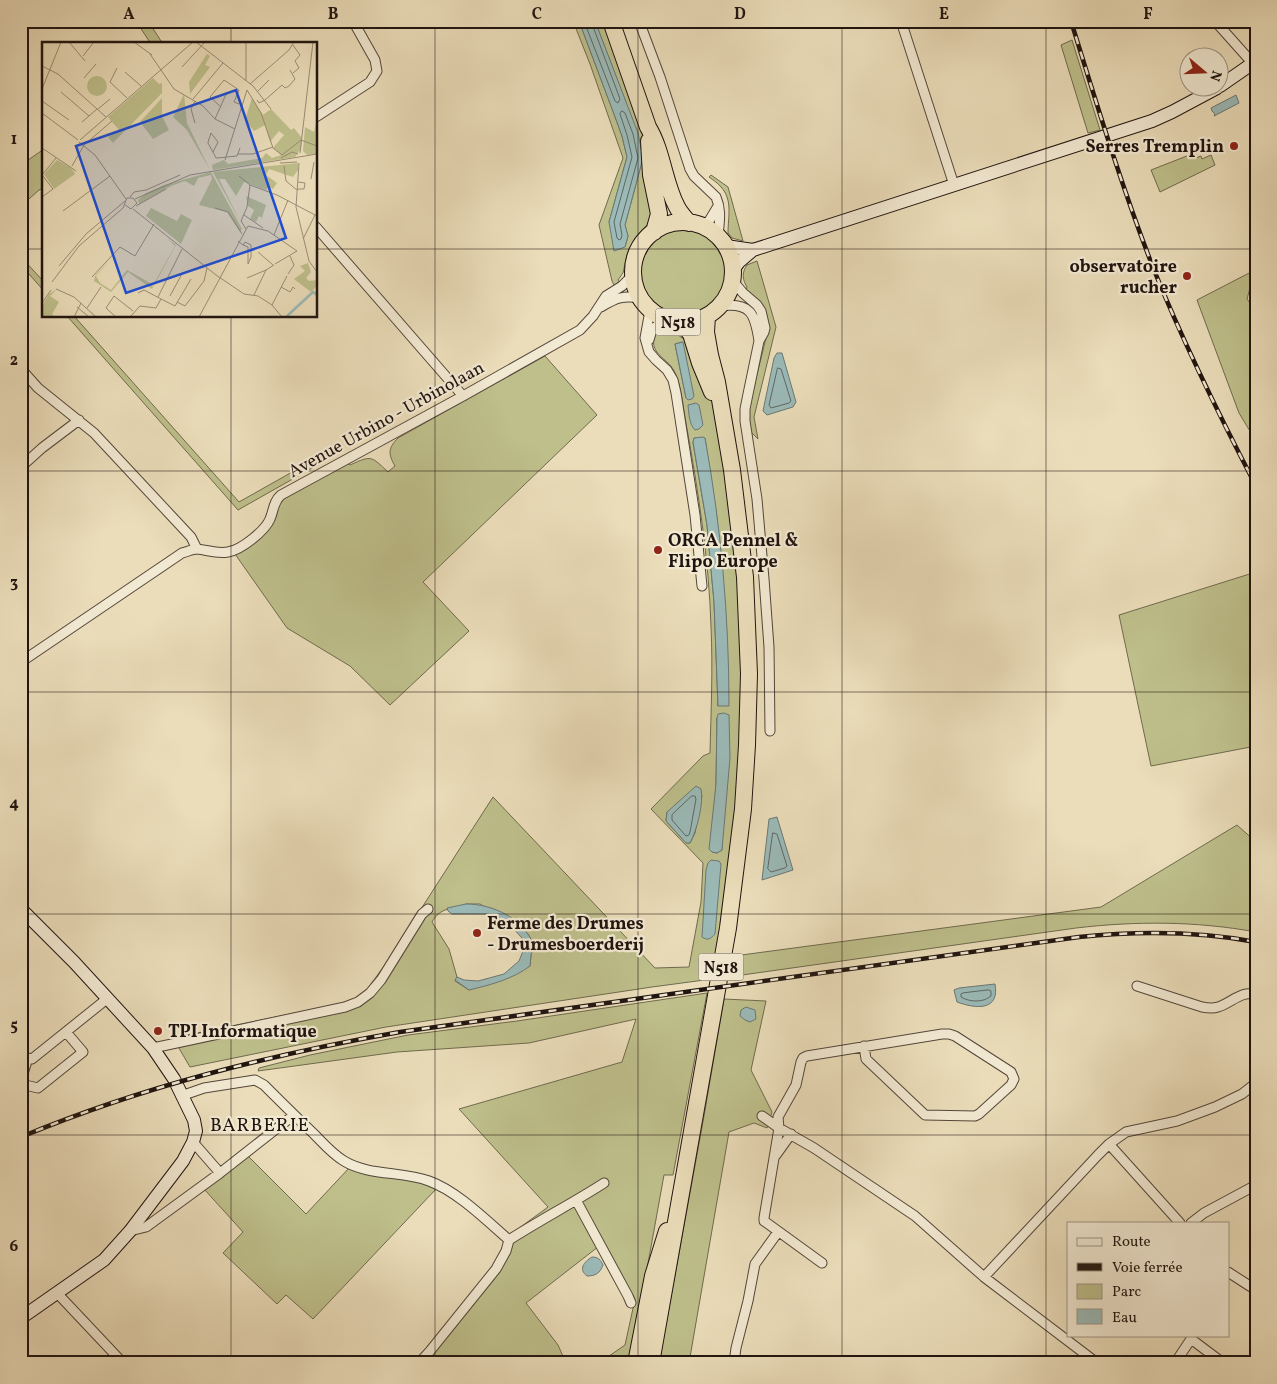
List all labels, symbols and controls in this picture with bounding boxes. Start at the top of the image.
text: A [123,4,135,26]
text: B [328,4,339,26]
text: C [532,4,542,26]
text: D [734,4,746,26]
text: E [939,4,949,26]
text: F [1143,4,1153,26]
inset map [42,42,318,318]
north arrow [1180,48,1230,98]
text: N [1204,68,1226,84]
text: 1 [11,129,17,151]
place label: Serres Tremplin [1085,135,1224,160]
marker: Serres Tremplin [1228,140,1240,152]
place label: observatoire rucher [1069,255,1177,301]
marker: observatoire rucher [1181,270,1193,282]
road number: N518 [656,308,700,336]
text: 2 [10,350,18,372]
street label: Avenue Urbino - Urbinolaan [284,356,490,485]
place label: ORCA Pennel & Flipo Europe [668,529,799,575]
marker: ORCA Pennel & Flipo Europe [652,544,664,556]
text: 3 [10,572,18,594]
text: 4 [9,793,19,815]
place label: Ferme des Drumes - Drumesboerderij [487,912,644,958]
marker: Ferme des Drumes - Drumesboerderij [471,927,483,939]
road number: N518 [698,954,744,980]
text: 5 [10,1015,18,1037]
place label: TPI Informatique [168,1020,317,1045]
marker: TPI Informatique [152,1025,164,1037]
district label: BARBERIE [210,1113,310,1139]
legend [1067,1222,1230,1336]
text: Route [1112,1232,1151,1253]
text: 6 [10,1236,19,1258]
text: Voie ferrée [1112,1258,1183,1279]
text: Parc [1112,1282,1141,1303]
text: Eau [1112,1308,1137,1329]

